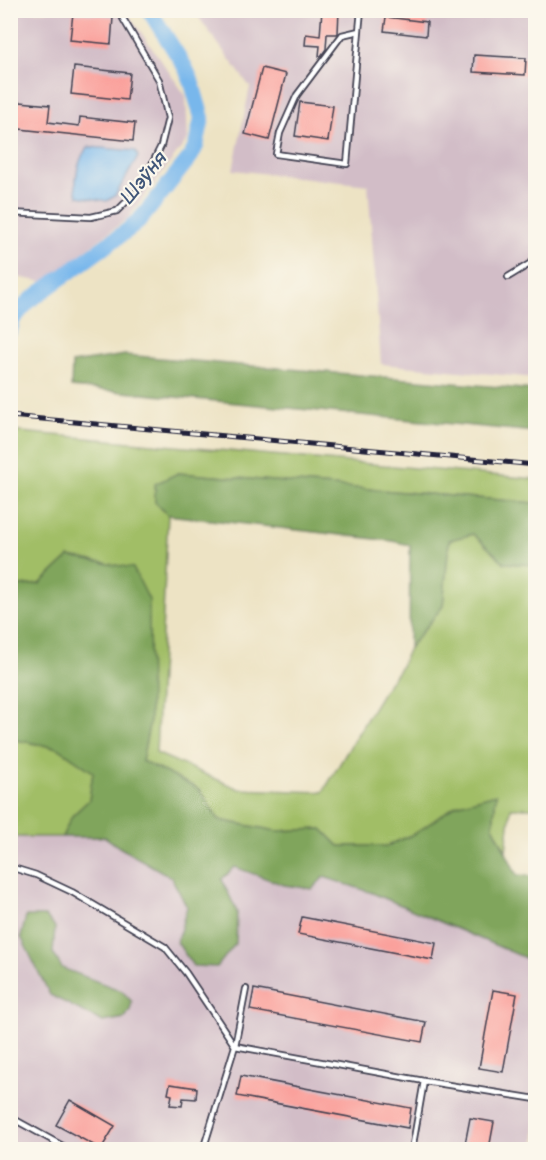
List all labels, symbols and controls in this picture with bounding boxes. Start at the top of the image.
water label: Шэўня [115,147,173,209]

